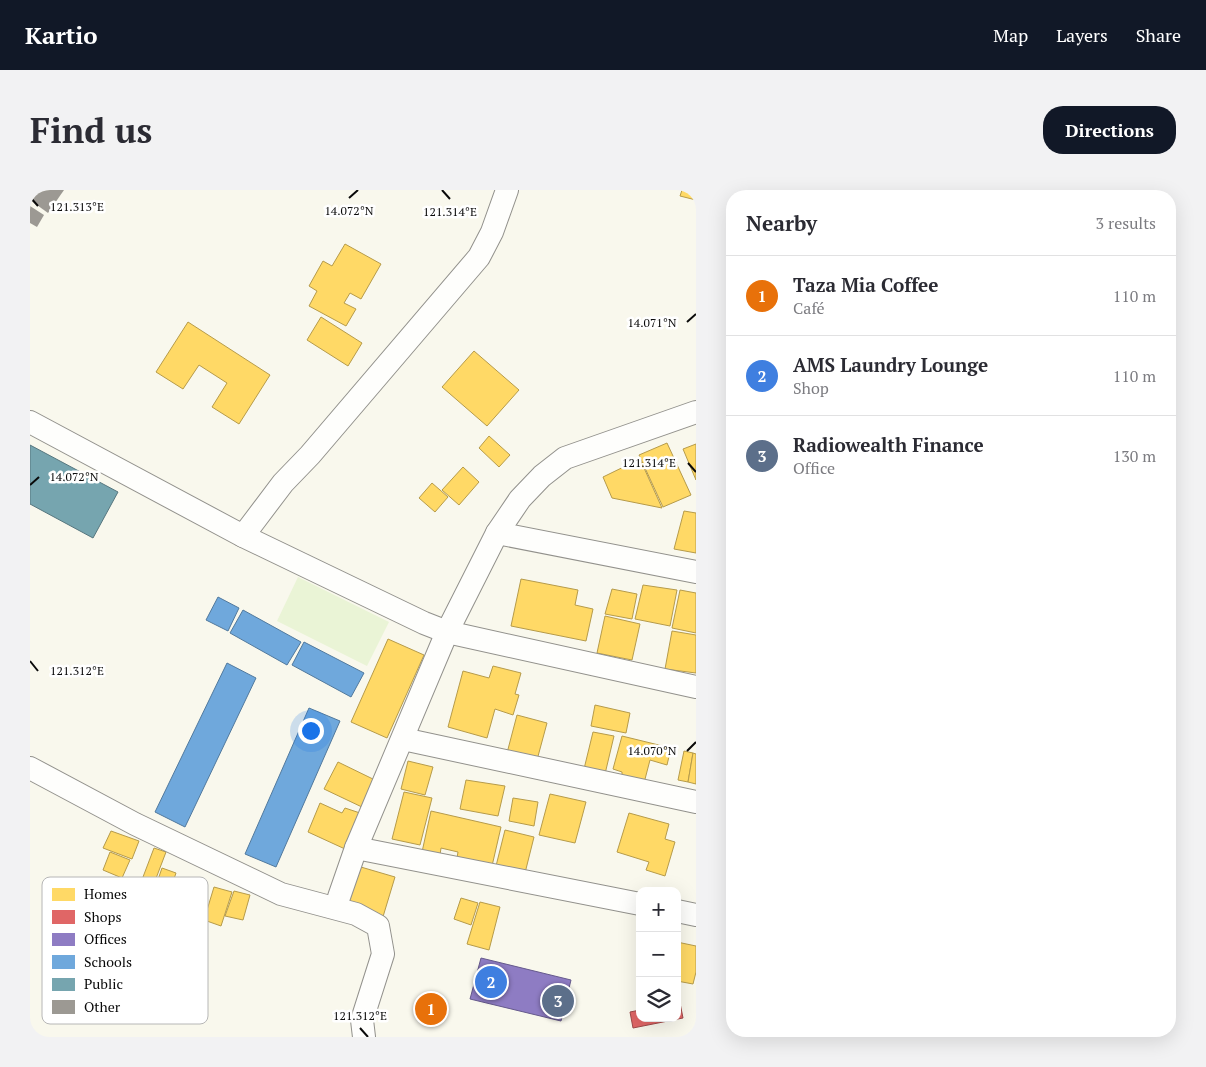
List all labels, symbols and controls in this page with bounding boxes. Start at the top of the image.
text: Kartio [25,19,98,51]
text: Map [993,23,1028,47]
text: Layers [1056,23,1108,47]
text: Share [1136,23,1181,47]
button: Directions [1043,106,1176,154]
text: Find us [30,107,152,153]
text: 121.313°E [50,199,104,214]
text: 14.072°N [324,203,374,218]
text: 121.314°E [423,204,477,219]
text: Nearby [746,209,817,237]
text: 3 results [1096,212,1156,234]
text: Taza Mia Coffee [793,272,938,297]
text: 1 [757,285,767,307]
text: 110 m [1113,285,1156,307]
text: Café [793,297,825,319]
text: 14.071°N [627,315,677,330]
text: AMS Laundry Lounge [793,352,988,377]
text: 2 [757,365,767,387]
text: 110 m [1113,365,1156,387]
text: Shop [793,377,829,399]
text: Radiowealth Finance [793,432,984,457]
text: 3 [757,445,767,467]
text: 130 m [1113,445,1156,467]
text: 121.314°E [622,455,676,470]
text: Office [793,457,835,479]
text: 14.072°N [49,469,99,484]
text: 121.312°E [50,663,104,678]
your location [298,718,324,744]
text: 14.070°N [627,743,677,758]
legend [42,877,208,1024]
text: Homes [84,884,127,903]
map controls [636,887,681,1022]
button: + [636,887,681,932]
text: Shops [84,907,121,926]
text: Offices [84,929,127,948]
button: − [636,932,681,977]
text: Schools [84,952,132,971]
pin: 2 [475,963,507,1001]
text: Public [84,974,123,993]
button: layers [636,977,681,1022]
pin: 3 [542,982,574,1020]
pin: 1 [415,990,447,1028]
text: Other [84,997,121,1016]
text: 121.312°E [333,1008,387,1023]

